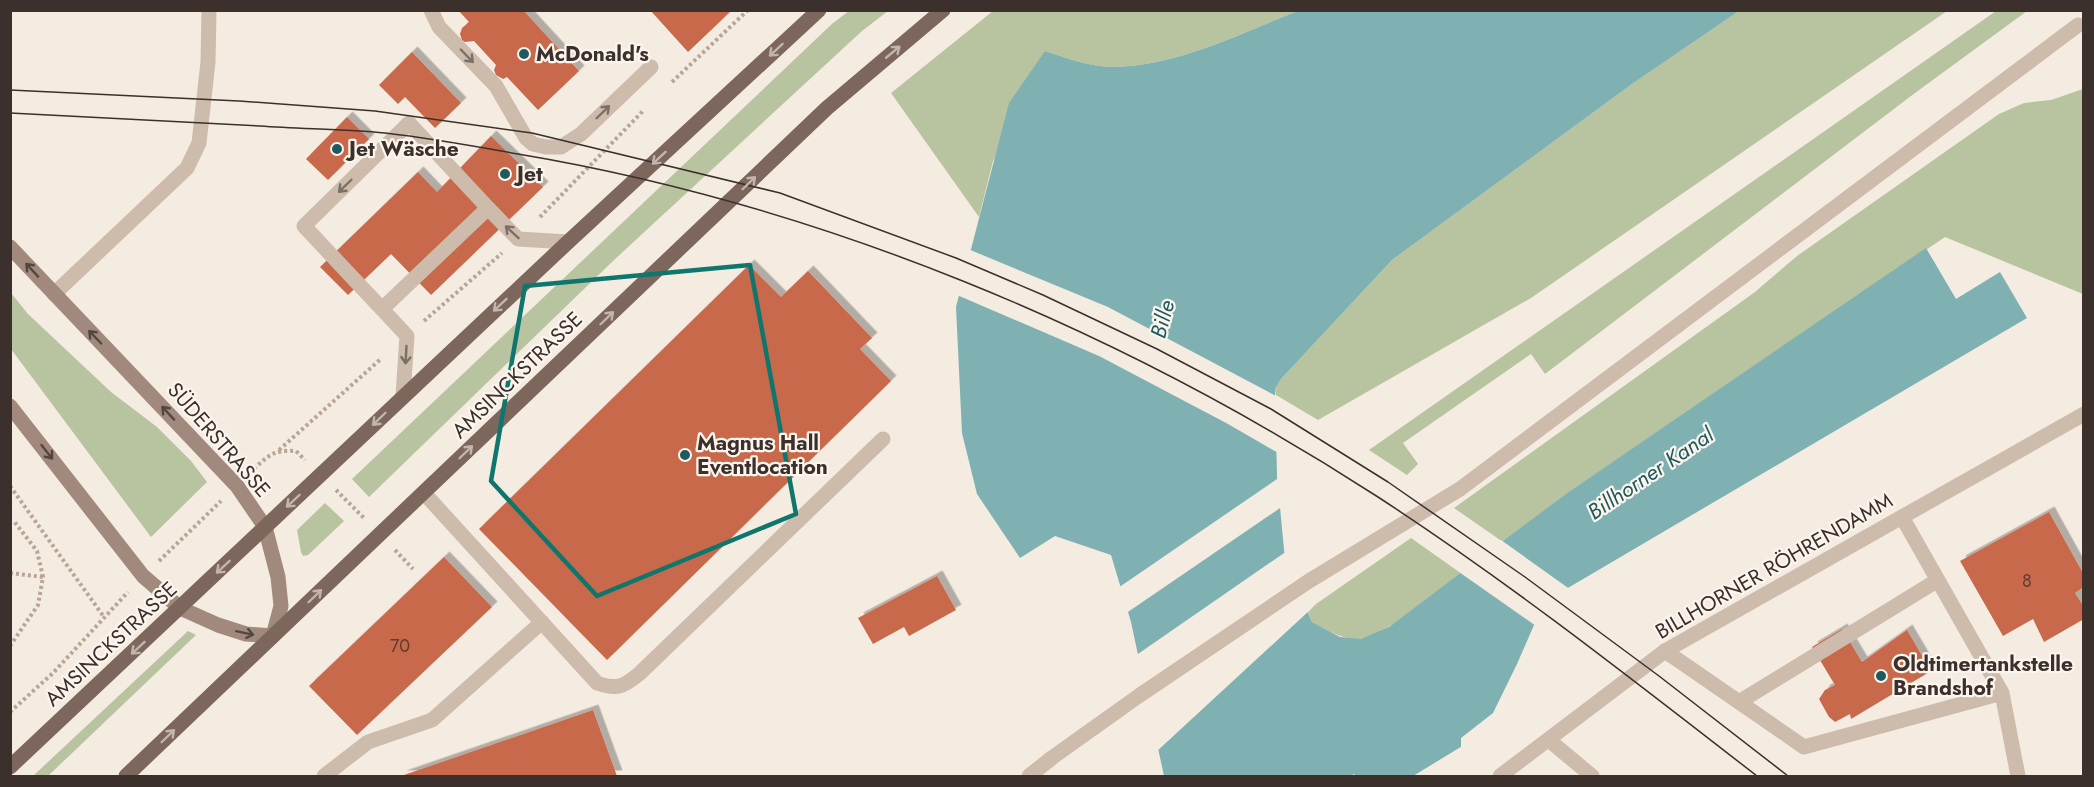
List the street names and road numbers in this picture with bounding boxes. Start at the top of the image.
street label: AMSINCKSTRASSE [445,305,589,445]
street label: SÜDERSTRASSE [161,376,277,504]
street label: BILLHORNER RÖHRENDAMM [1650,486,1898,646]
street label: AMSINCKSTRASSE [38,575,184,713]

